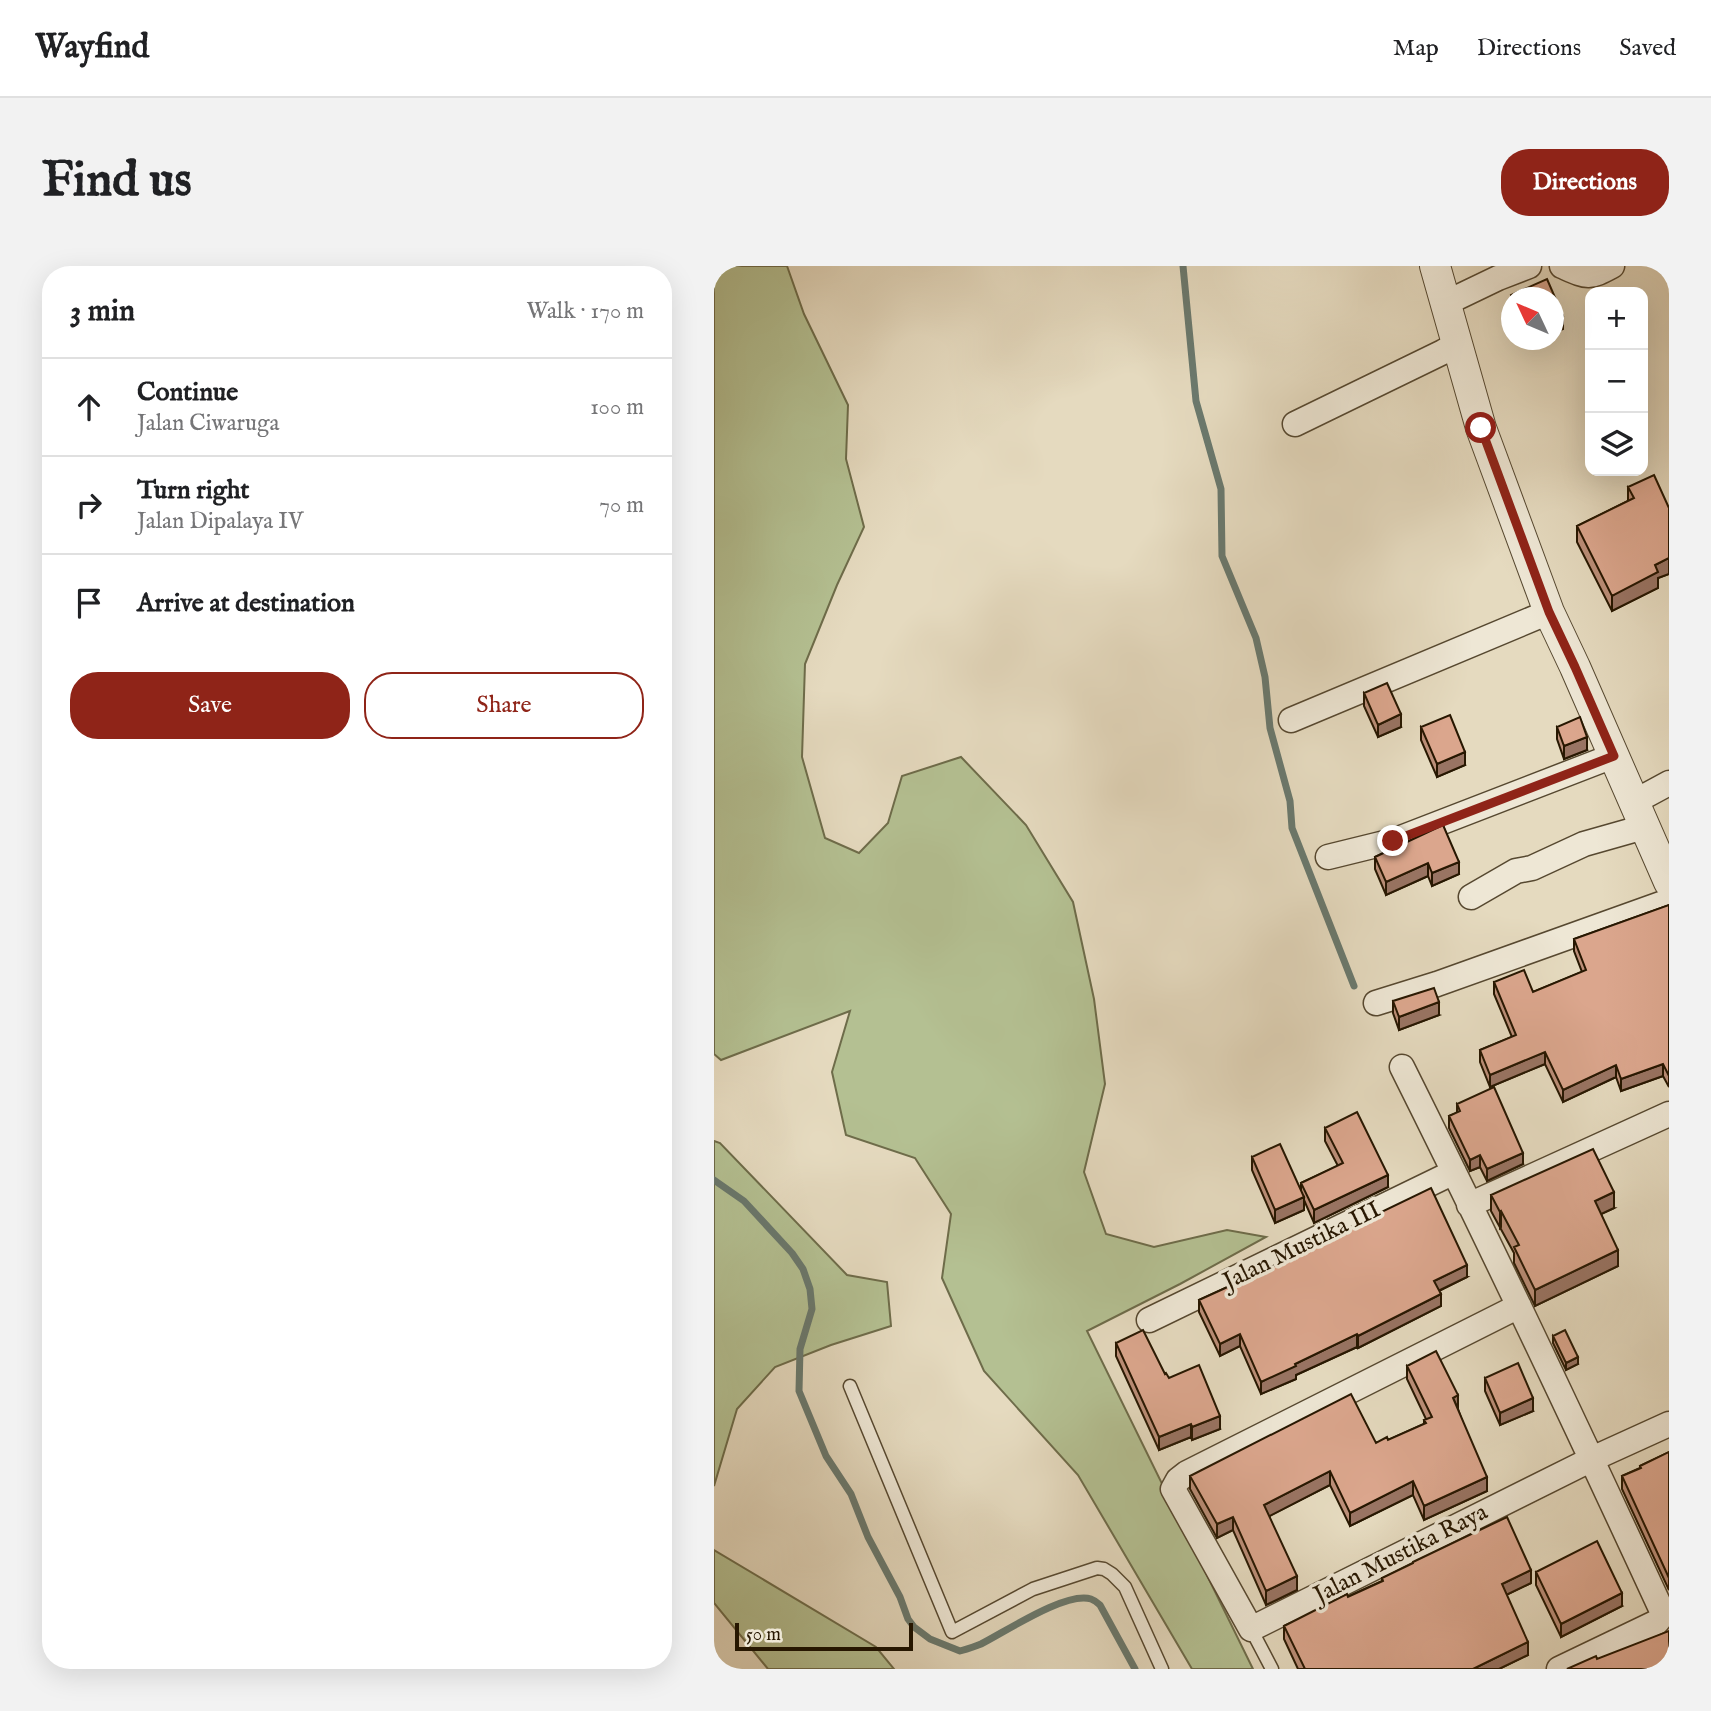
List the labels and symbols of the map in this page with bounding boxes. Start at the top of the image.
north arrow [1501,287,1564,350]
route start [1465,412,1496,443]
route end [1377,825,1408,856]
street label: Jalan Mustika III [1215,1194,1386,1299]
street label: Jalan Mustika Raya [1306,1497,1494,1613]
scale bar [735,1620,914,1652]

